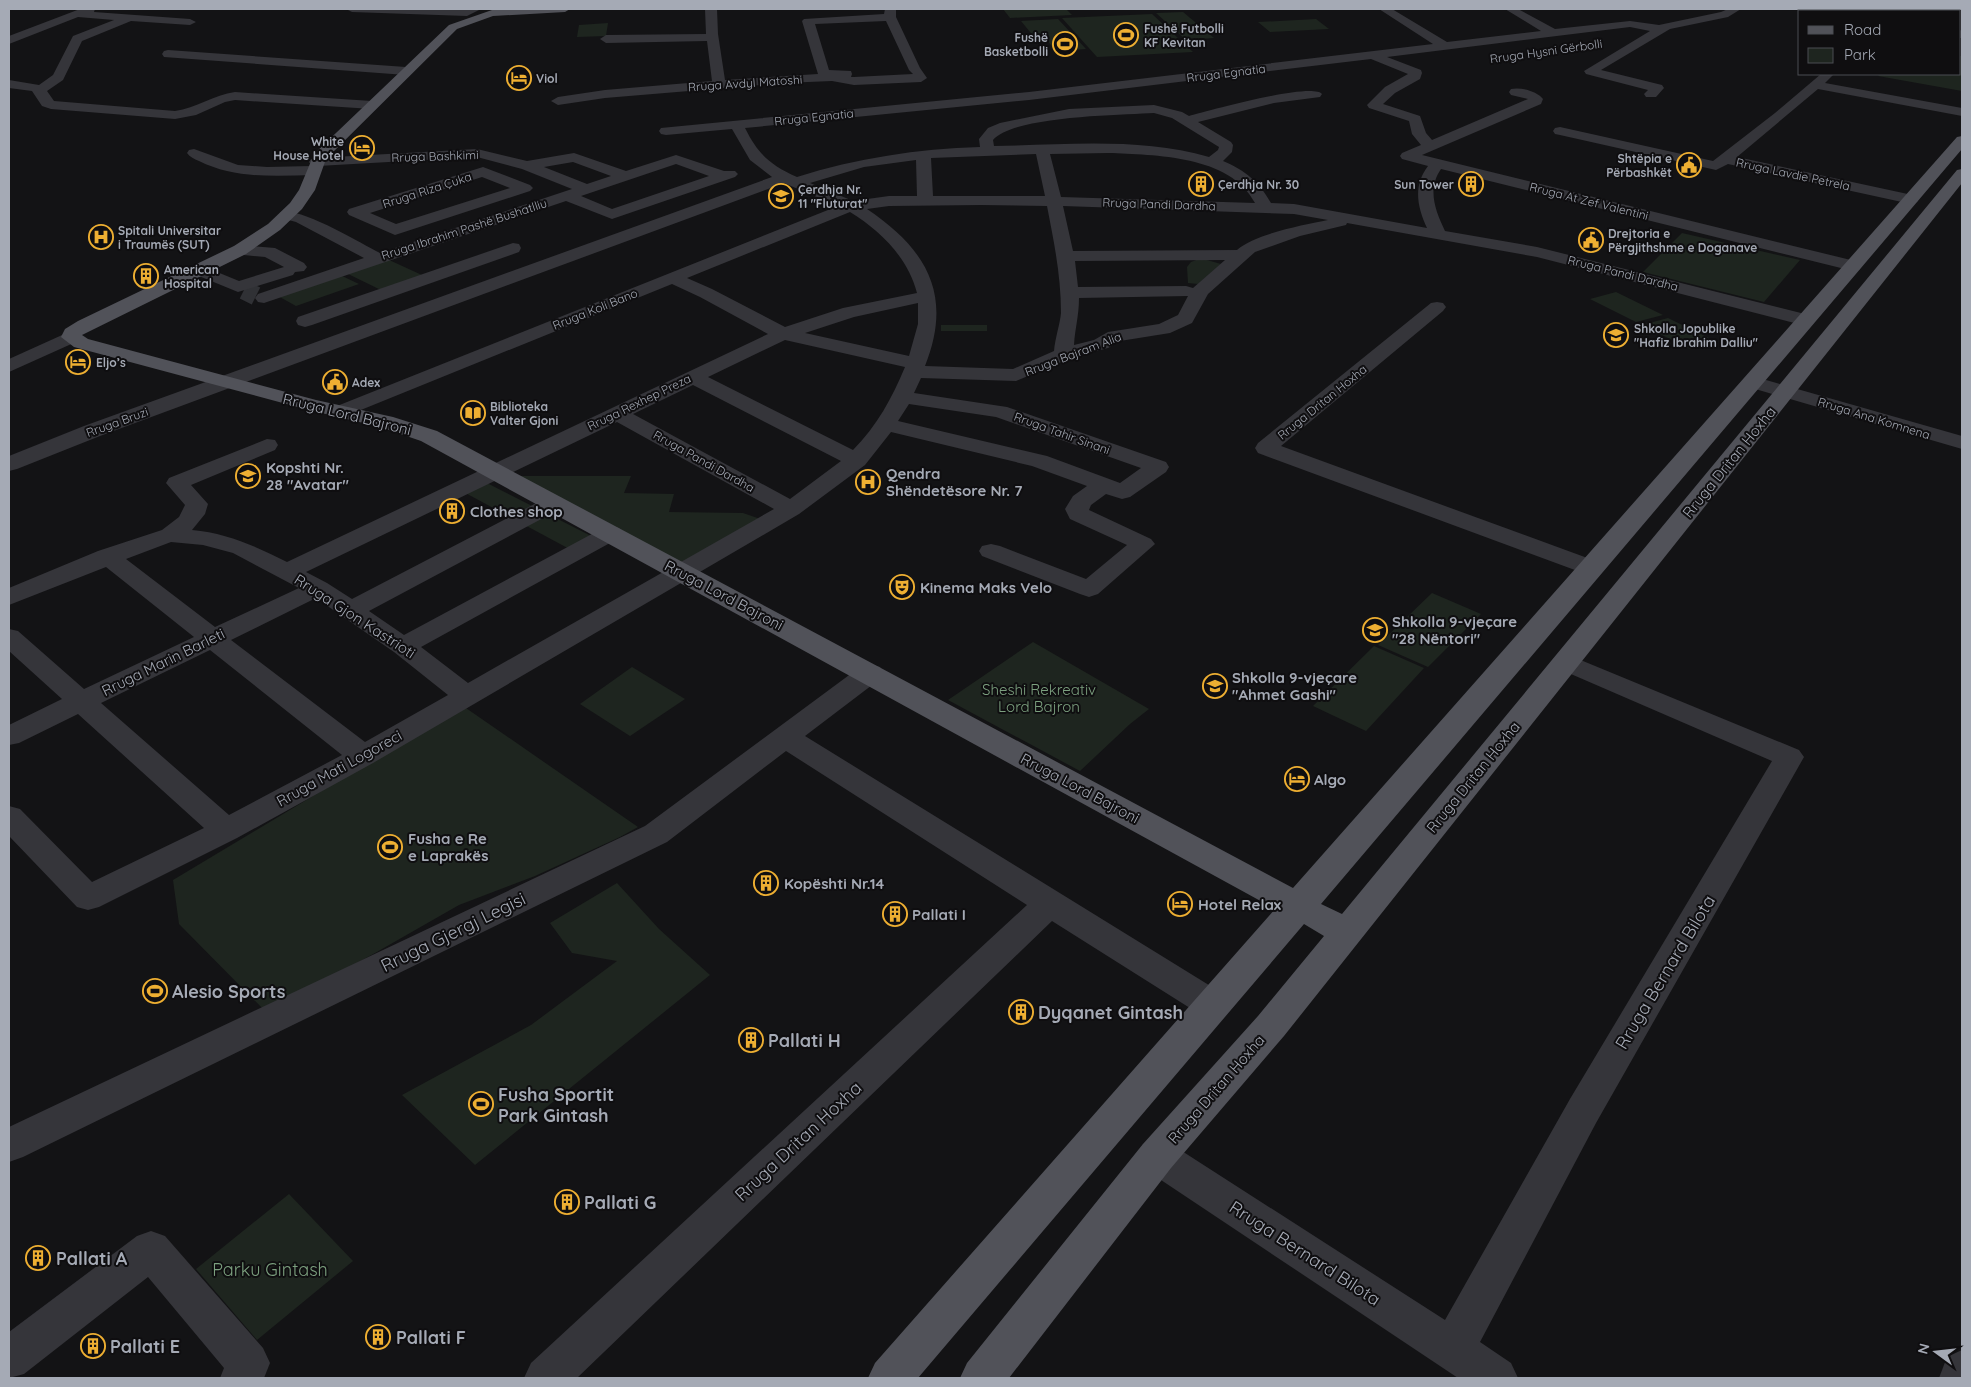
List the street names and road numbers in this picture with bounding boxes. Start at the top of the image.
street label: Rruga Hysni Gërbolli [1489,36,1603,66]
street label: Rruga Egnatia [1186,61,1266,85]
street label: Rruga Avdyl Matoshi [687,72,803,94]
street label: Rruga Egnatia [774,105,854,129]
street label: Rruga Bashkimi [391,147,479,165]
street label: Rruga Lavdie Petrela [1735,155,1851,193]
street label: Rruga Riza Çuka [381,169,473,211]
street label: Rruga At Zef Valentini [1528,179,1650,223]
street label: Rruga Ibrahim Pashë Bushatlliu [379,195,549,263]
street label: Rruga Pandi Dardha [1102,195,1216,213]
street label: Rruga Pandi Dardha [1566,252,1680,294]
street label: Rruga Koli Bano [550,285,640,333]
street label: Rruga Bajram Alia [1023,329,1123,379]
street label: Rruga Dritan Hoxha [1274,361,1370,443]
street label: Rruga Rexhep Preza [585,370,693,434]
street label: Rruga Lord Bajroni [281,389,413,439]
street label: Rruga Ana Komnena [1816,394,1932,442]
street label: Rruga Dritan Hoxha [1678,402,1780,522]
street label: Rruga Bruzi [84,404,150,440]
street label: Rruga Tahir Sinani [1012,409,1112,457]
street label: Rruga Pandi Dardha [651,427,757,495]
street label: Rruga Lord Bajroni [661,556,787,634]
street label: Rruga Gjon Kastrioti [291,570,419,662]
street label: Rruga Marin Barleti [98,624,228,700]
street label: Rruga Dritan Hoxha [1422,717,1524,837]
street label: Rruga Mati Logoreci [273,726,405,810]
street label: Rruga Lord Bajroni [1017,749,1143,827]
street label: Rruga Gjergj Legisi [377,887,529,977]
street label: Rruga Bernard Bilota [1610,891,1720,1053]
street label: Rruga Dritan Hoxha [1164,1031,1268,1147]
street label: Rruga Dritan Hoxha [730,1076,866,1206]
street label: Rruga Bernard Bilota [1225,1195,1385,1311]

